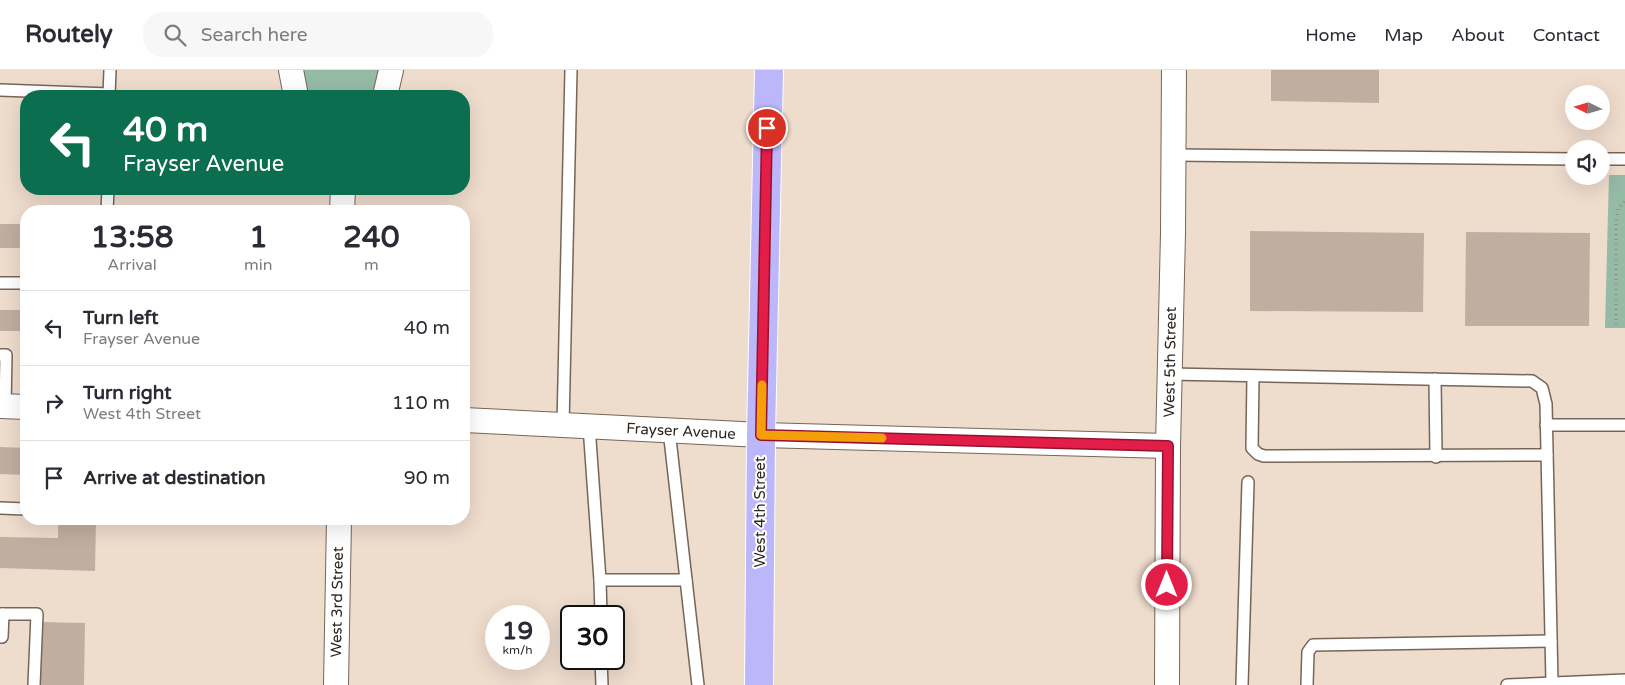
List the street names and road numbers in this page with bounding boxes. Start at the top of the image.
street label: West 5th Street [1160,306,1180,418]
street label: Frayser Avenue [626,419,736,443]
street label: West 4th Street [751,456,769,567]
street label: West 3rd Street [327,546,347,658]

